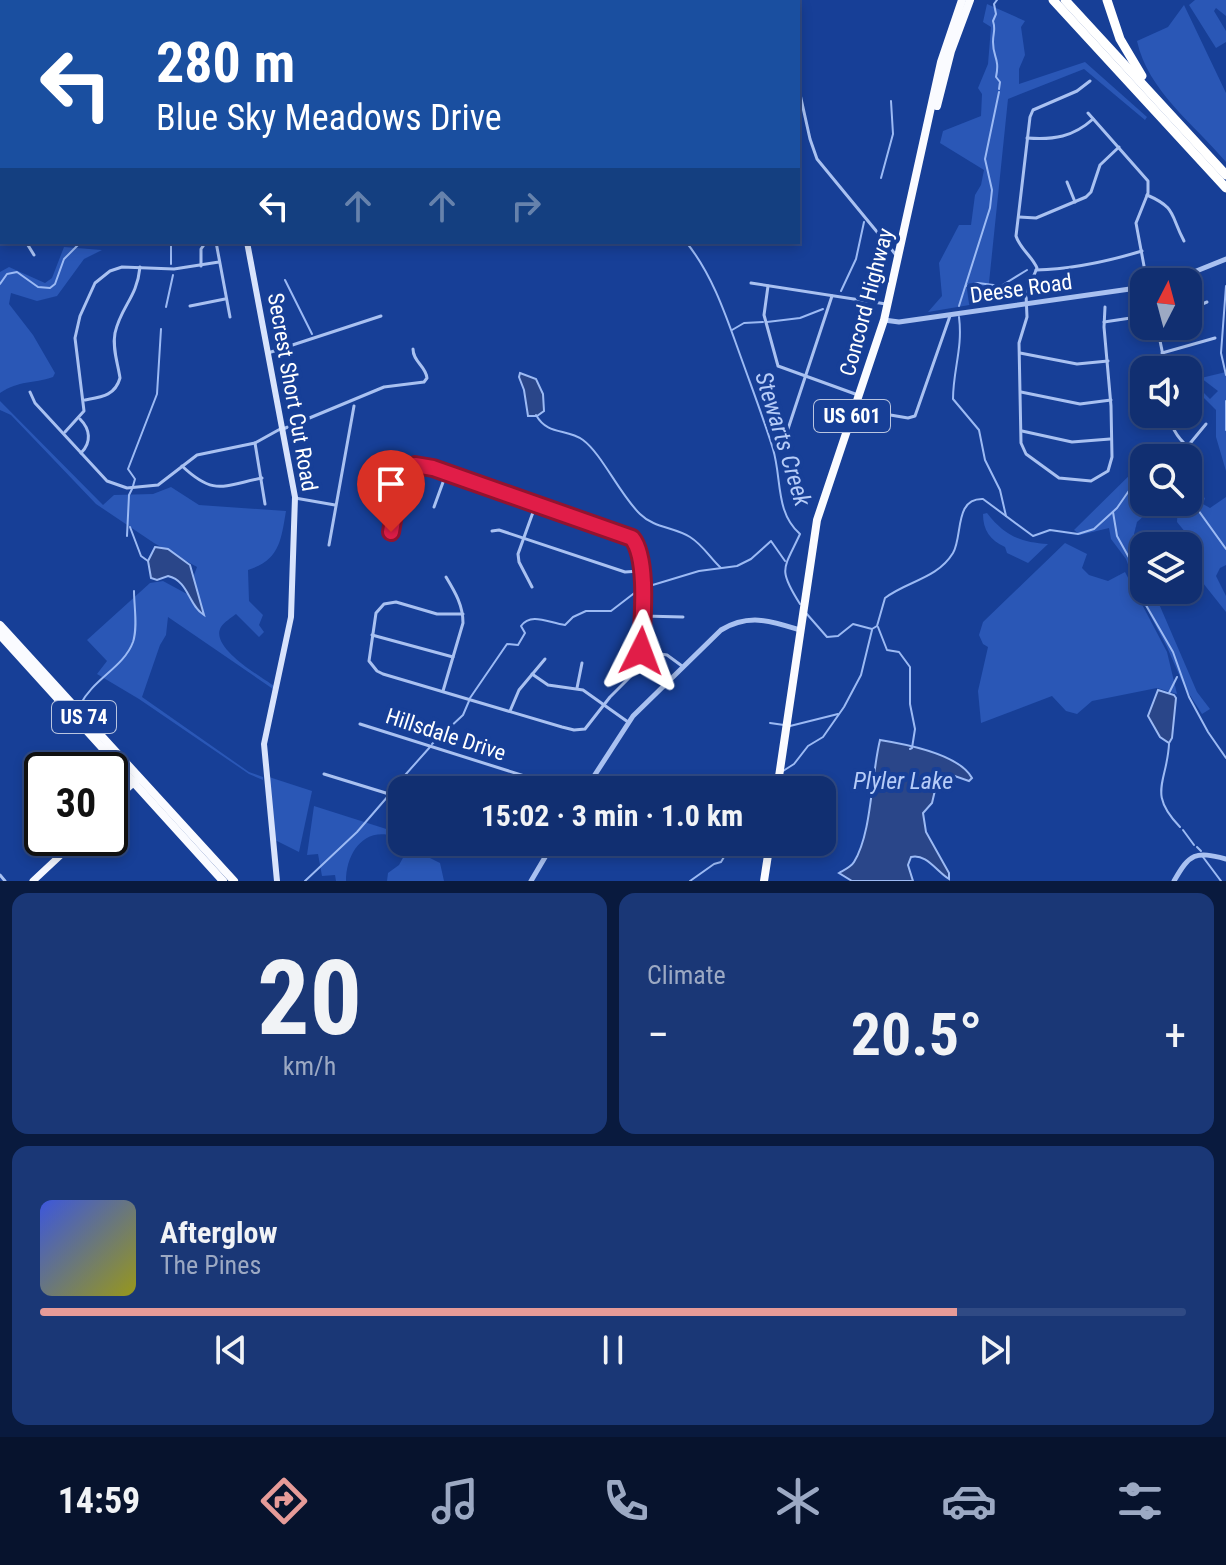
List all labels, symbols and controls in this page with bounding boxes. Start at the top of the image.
text: 280 m [156,30,295,96]
icon: left [24,32,128,136]
text: Blue Sky Meadows Drive [156,97,502,139]
icon: left [252,184,296,228]
icon: ahead [336,184,380,228]
icon: ahead [420,184,464,228]
icon: right [504,184,548,228]
street label: Concord Highway [835,226,898,379]
north arrow [1130,268,1202,340]
map controls [1130,268,1202,604]
street label: Deese Road [968,269,1074,308]
street label: Secrest Short Cut Road [263,291,322,493]
button: sound [1130,356,1202,428]
water label: Stewarts Creek [749,368,817,510]
road number: US 601 [814,400,890,432]
button: search [1130,444,1202,516]
pin [357,450,425,532]
icon: arrive [369,462,413,506]
button: layers [1130,532,1202,604]
position arrow [599,609,683,693]
road number: US 74 [52,701,116,733]
street label: Hillsdale Drive [383,703,509,766]
speed limit sign: 30 [24,752,128,856]
water label: Plyler Lake [853,767,953,795]
text: 15:02 · 3 min · 1.0 km [481,798,743,833]
text: 20 [257,938,362,1059]
text: Climate [647,960,726,990]
text: 20.5° [851,999,982,1070]
text: − [647,1009,669,1061]
text: + [1164,1009,1186,1061]
text: km/h [283,1051,336,1081]
text: Afterglow [160,1215,278,1250]
text: The Pines [160,1250,261,1280]
icon: previous [209,1328,253,1372]
icon: pause [591,1328,635,1372]
icon: next [973,1328,1017,1372]
icon: directions [256,1473,312,1529]
icon: music [427,1473,483,1529]
icon: phone [598,1473,654,1529]
icon: climate [770,1473,826,1529]
icon: car [941,1473,997,1529]
icon: filters [1112,1473,1168,1529]
text: 14:59 [58,1480,140,1522]

